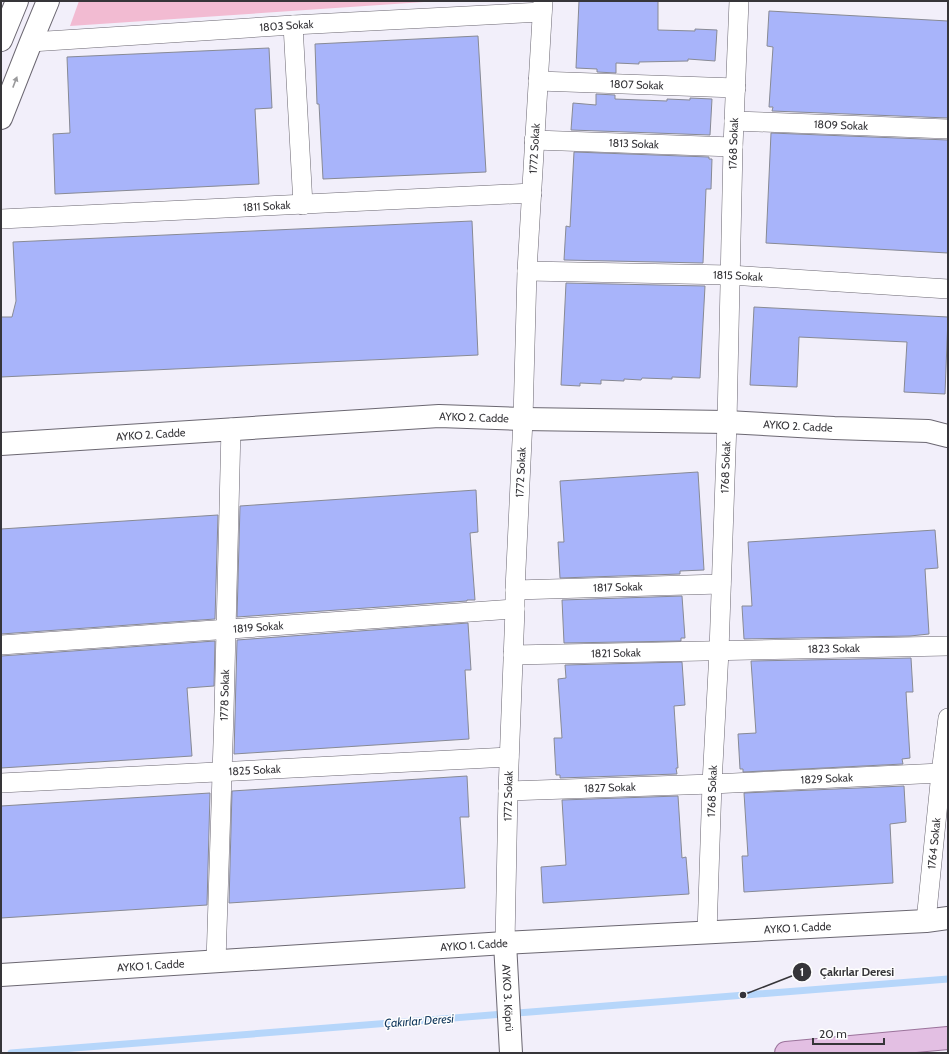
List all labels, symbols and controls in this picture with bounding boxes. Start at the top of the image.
street label: 1803 Sokak [259,17,314,34]
one-way arrow [13,76,19,88]
street label: 1807 Sokak [610,77,664,92]
street label: 1768 Sokak [726,117,741,170]
street label: 1809 Sokak [814,117,868,133]
street label: 1772 Sokak [526,123,543,174]
street label: 1813 Sokak [609,136,659,151]
street label: 1811 Sokak [243,198,291,214]
street label: 1815 Sokak [713,268,763,284]
street label: AYKO 2. Cadde [439,409,510,426]
street label: AYKO 2. Cadde [763,417,833,435]
street label: AYKO 2. Cadde [115,425,186,444]
street label: 1768 Sokak [718,441,733,494]
street label: 1772 Sokak [512,447,529,498]
street label: 1817 Sokak [593,579,643,595]
street label: 1819 Sokak [233,618,284,636]
street label: 1823 Sokak [808,641,860,656]
street label: 1821 Sokak [591,645,641,660]
street label: 1778 Sokak [217,669,232,721]
street label: 1825 Sokak [228,762,281,778]
street label: 1768 Sokak [704,765,720,817]
street label: 1772 Sokak [500,770,516,821]
street label: 1829 Sokak [800,770,853,787]
street label: 1827 Sokak [584,780,636,795]
street label: 1764 Sokak [924,817,943,870]
street label: AYKO 1. Cadde [764,919,832,936]
street label: AYKO 1. Cadde [440,936,509,954]
street label: AYKO 1. Cadde [117,956,185,975]
callout: Çakırlar Deresi [792,960,902,984]
street label: AYKO 3. Köprü [499,964,517,1032]
text: 1 [800,964,804,979]
text: Çakırlar Deresi [820,964,894,979]
water label: Çakırlar Deresi [384,1011,455,1030]
scale bar [813,1020,884,1046]
text: 20 m [819,1026,847,1041]

